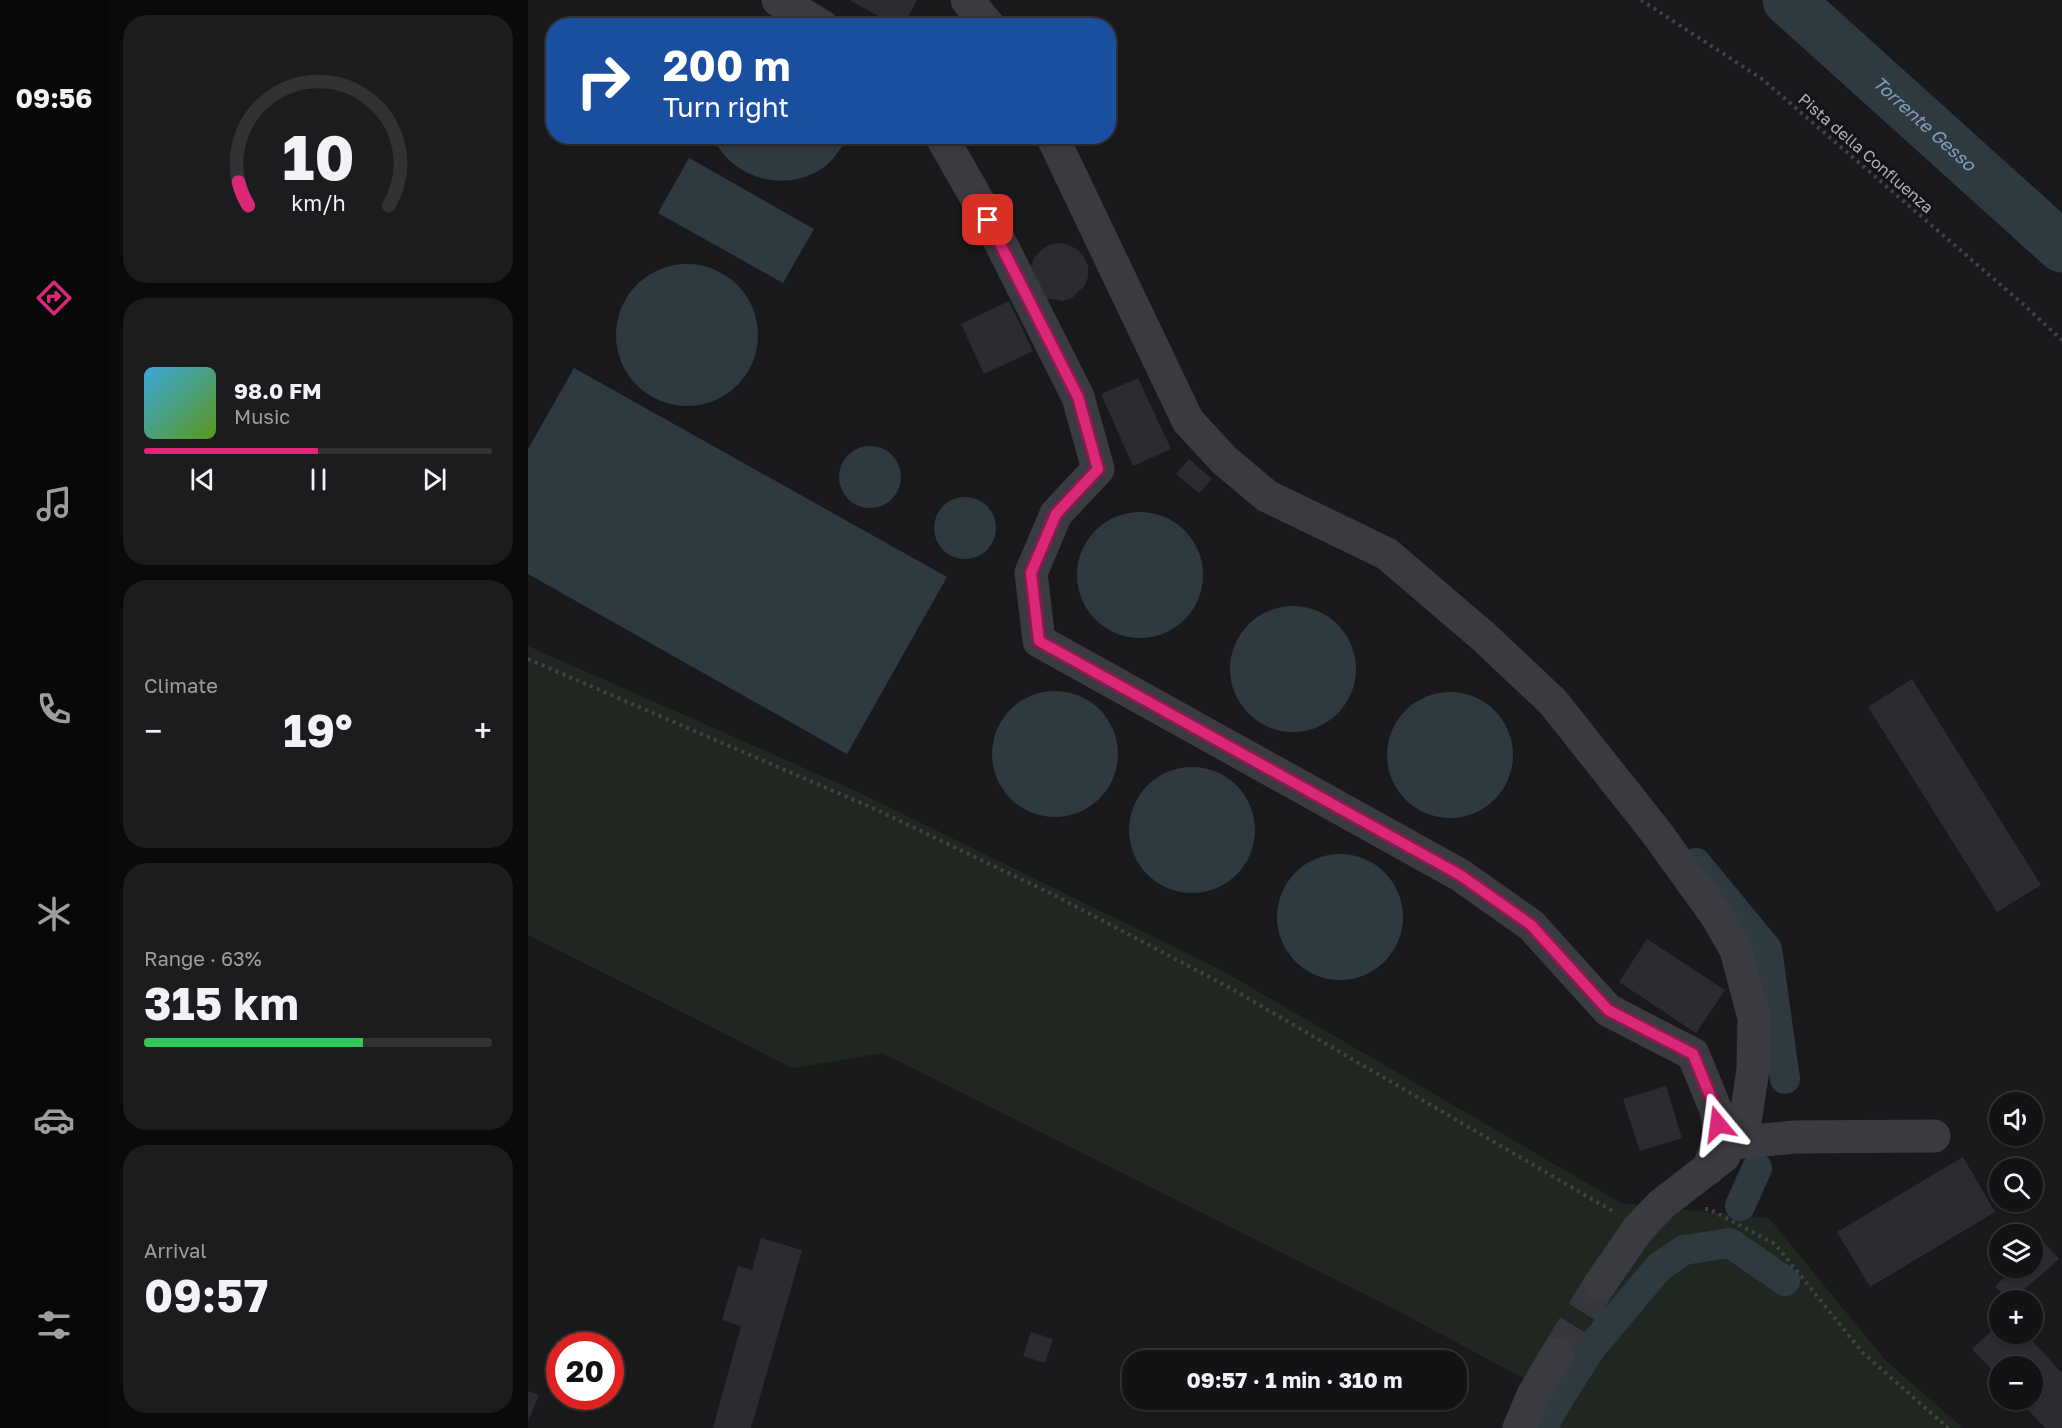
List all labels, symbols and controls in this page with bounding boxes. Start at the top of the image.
text: 200 m [663,40,790,90]
icon: right [564,42,642,120]
water label: Torrente Gesso [1869,71,1981,176]
text: 09:56 [16,82,92,114]
street label: Pista della Confluenza [1794,89,1938,217]
text: Turn right [663,91,789,123]
text: 10 [282,119,354,194]
text: km/h [291,190,345,216]
pin [962,194,1013,245]
icon: arrive [971,203,1004,236]
icon: directions [33,277,75,319]
text: 98.0 FM [234,377,322,404]
text: Music [234,404,290,428]
icon: previous [186,463,219,496]
icon: pause [302,463,335,496]
icon: next [418,463,451,496]
icon: music [33,483,75,525]
text: Climate [144,673,218,697]
icon: phone [33,688,75,730]
text: 19° [283,703,353,757]
text: − [144,711,162,750]
text: + [474,711,492,750]
icon: climate [33,893,75,935]
text: Range · 63% [144,946,262,970]
text: 315 km [144,976,299,1030]
position arrow [1686,1092,1750,1156]
map controls [1989,1092,2043,1410]
button: sound [1989,1092,2043,1146]
icon: car [33,1099,75,1141]
button: search [1989,1158,2043,1212]
button: layers [1989,1224,2043,1278]
text: Arrival [144,1238,207,1262]
text: 09:57 [144,1268,268,1322]
button: + [1989,1290,2043,1344]
icon: filters [33,1304,75,1346]
speed limit sign: 20 [546,1332,624,1410]
button: − [1989,1356,2043,1410]
text: 09:57 · 1 min · 310 m [1186,1366,1403,1393]

